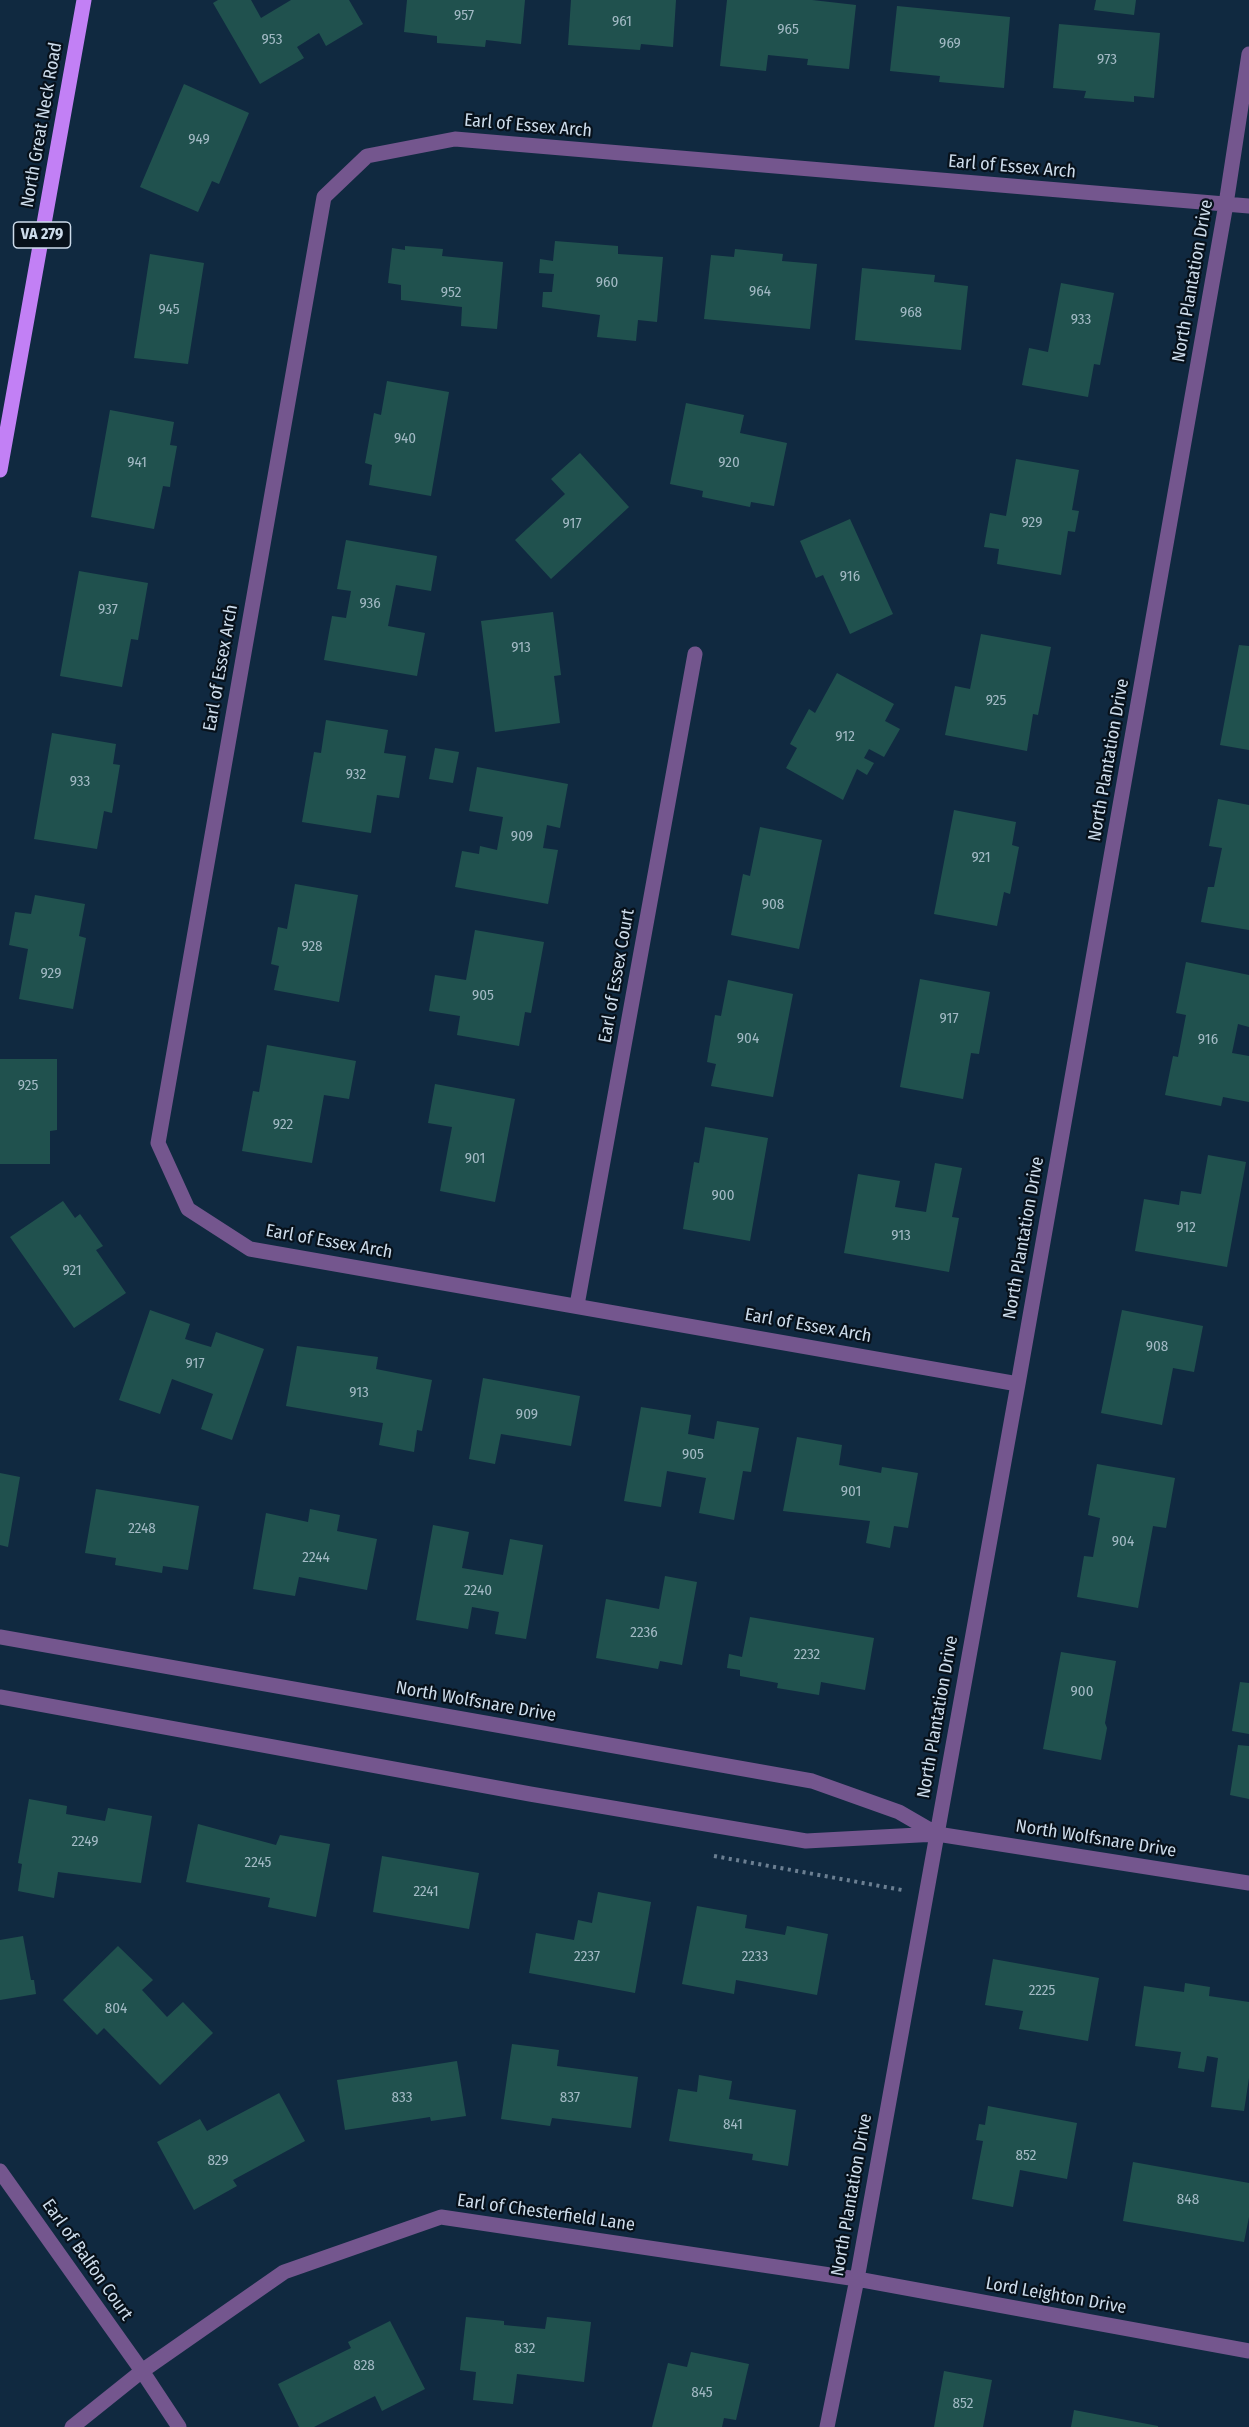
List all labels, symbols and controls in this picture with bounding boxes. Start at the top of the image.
house number: 957 [454,7,474,25]
house number: 961 [612,13,632,31]
house number: 965 [777,21,799,39]
house number: 953 [262,31,282,49]
house number: 969 [939,35,961,53]
street label: North Great Neck Road [17,41,67,209]
house number: 973 [1097,51,1117,69]
street label: Earl of Essex Arch [463,110,593,142]
house number: 949 [188,131,210,149]
street label: Earl of Essex Arch [947,151,1077,183]
street label: North Plantation Drive [1168,198,1218,364]
road number: VA 279 [14,222,70,248]
house number: 960 [596,274,618,292]
house number: 964 [749,283,771,301]
house number: 952 [441,284,461,302]
house number: 945 [158,301,180,319]
house number: 968 [900,304,922,322]
house number: 933 [1071,311,1091,329]
house number: 940 [394,430,416,448]
house number: 941 [127,454,147,472]
house number: 920 [718,454,740,472]
house number: 929 [1022,514,1042,532]
house number: 917 [563,515,581,533]
house number: 916 [840,568,860,586]
house number: 936 [359,595,381,613]
house number: 937 [98,601,118,619]
street label: Earl of Essex Arch [199,603,243,733]
house number: 913 [511,639,531,657]
street label: North Plantation Drive [1084,677,1134,843]
house number: 925 [986,692,1006,710]
house number: 912 [835,728,855,746]
house number: 932 [346,766,366,784]
house number: 933 [70,773,90,791]
house number: 909 [511,828,533,846]
house number: 921 [971,849,991,867]
house number: 908 [762,896,784,914]
street label: Earl of Essex Court [595,907,639,1045]
house number: 928 [301,938,323,956]
house number: 929 [41,965,61,983]
house number: 905 [472,987,494,1005]
house number: 917 [940,1010,958,1028]
house number: 904 [737,1030,759,1048]
house number: 916 [1198,1031,1218,1049]
house number: 925 [18,1077,38,1095]
house number: 922 [273,1116,293,1134]
house number: 901 [465,1150,485,1168]
street label: North Plantation Drive [999,1155,1049,1321]
house number: 900 [712,1187,734,1205]
house number: 912 [1176,1219,1196,1237]
street label: Earl of Essex Arch [264,1220,394,1264]
house number: 913 [891,1227,911,1245]
house number: 921 [62,1262,82,1280]
street label: Earl of Essex Arch [743,1304,873,1348]
house number: 908 [1146,1338,1168,1356]
house number: 917 [186,1355,204,1373]
house number: 913 [349,1384,369,1402]
house number: 909 [516,1406,538,1424]
house number: 905 [682,1446,704,1464]
house number: 901 [841,1483,861,1501]
house number: 2248 [128,1520,156,1538]
house number: 904 [1112,1533,1134,1551]
house number: 2244 [302,1549,330,1567]
house number: 2240 [464,1582,492,1600]
house number: 2236 [630,1624,658,1642]
street label: North Plantation Drive [913,1634,963,1800]
house number: 2232 [794,1646,820,1664]
street label: North Wolfsnare Drive [394,1677,558,1727]
house number: 900 [1071,1683,1093,1701]
street label: North Wolfsnare Drive [1014,1816,1178,1862]
house number: 2249 [71,1833,99,1851]
house number: 2245 [245,1854,271,1872]
house number: 2241 [413,1883,439,1901]
house number: 2237 [574,1948,600,1966]
house number: 2233 [742,1948,768,1966]
house number: 2225 [1029,1982,1055,2000]
house number: 804 [105,2000,127,2018]
house number: 833 [391,2089,413,2107]
house number: 837 [560,2089,580,2107]
street label: North Plantation Drive [827,2112,877,2278]
house number: 841 [723,2116,743,2134]
house number: 852 [1016,2147,1036,2165]
house number: 829 [207,2152,229,2170]
street label: Earl of Chesterfield Lane [456,2190,636,2236]
house number: 848 [1177,2191,1199,2209]
street label: Earl of Balfon Court [37,2195,137,2325]
street label: Lord Leighton Drive [984,2273,1128,2319]
house number: 832 [515,2340,535,2358]
house number: 828 [353,2357,375,2375]
house number: 845 [691,2384,713,2402]
house number: 852 [953,2395,973,2413]

